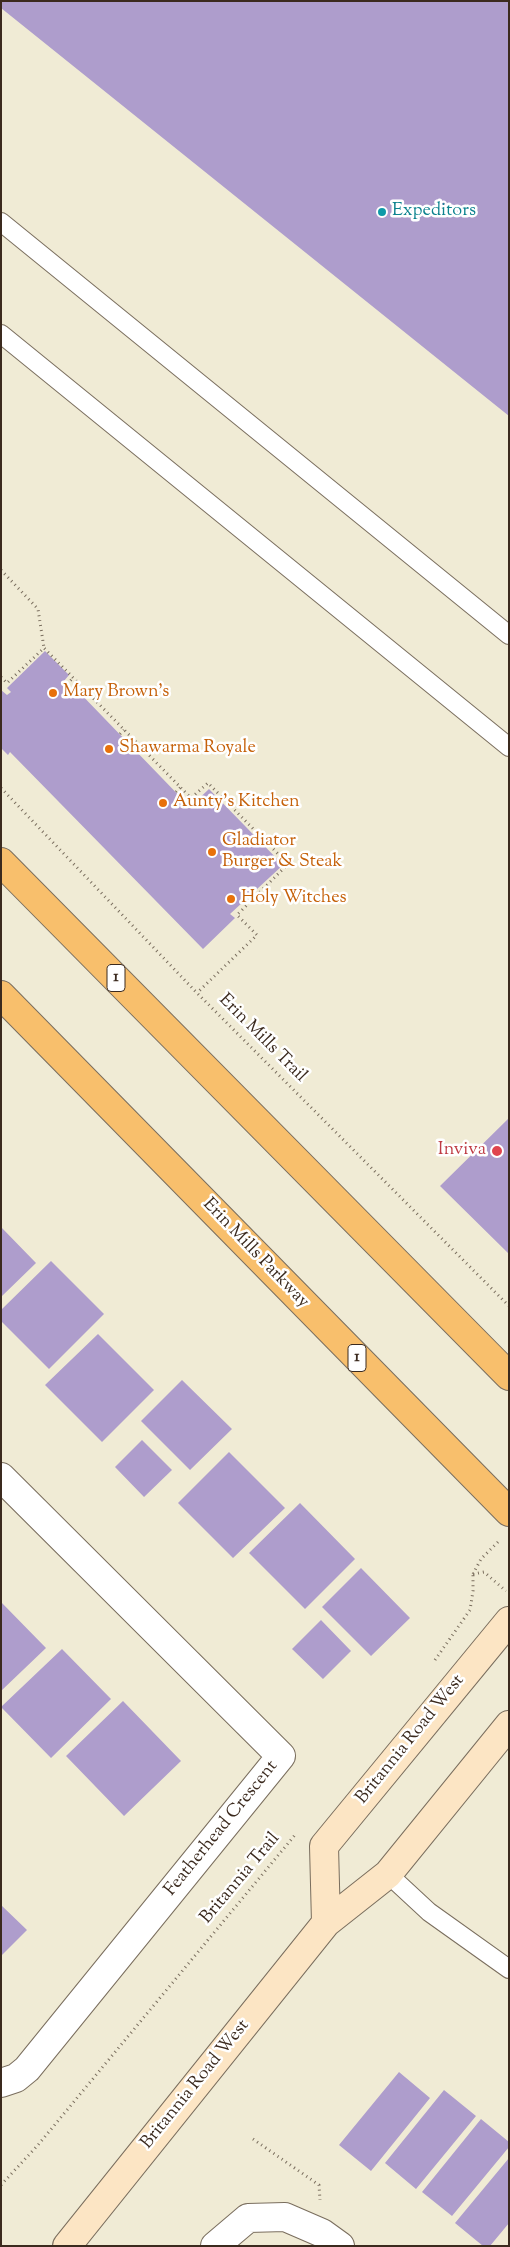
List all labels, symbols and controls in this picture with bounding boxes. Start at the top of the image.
place label: Expeditors [392,201,476,223]
marker: Expeditors [376,206,388,218]
place label: Mary Brown's [63,682,169,704]
marker: Mary Brown's [47,687,59,699]
place label: Shawarma Royale [119,738,256,760]
marker: Shawarma Royale [103,743,115,755]
place label: Aunty's Kitchen [173,792,300,814]
marker: Aunty's Kitchen [157,797,169,809]
place label: Gladiator Burger & Steak [222,831,342,874]
marker: Gladiator Burger & Steak [206,846,218,858]
place label: Holy Witches [241,888,347,910]
marker: Holy Witches [225,893,237,905]
road number: 1 [107,964,125,991]
street label: Erin Mills Trail [213,990,311,1088]
place label: Inviva [438,1140,486,1162]
marker: Inviva [490,1144,504,1158]
street label: Erin Mills Parkway [197,1195,313,1313]
road number: 1 [348,1345,366,1372]
street label: Britannia Road West [352,1671,470,1809]
street label: Featherhead Crescent [161,1757,283,1901]
street label: Britannia Trail [197,1829,285,1929]
street label: Britannia Road West [137,2016,255,2154]

